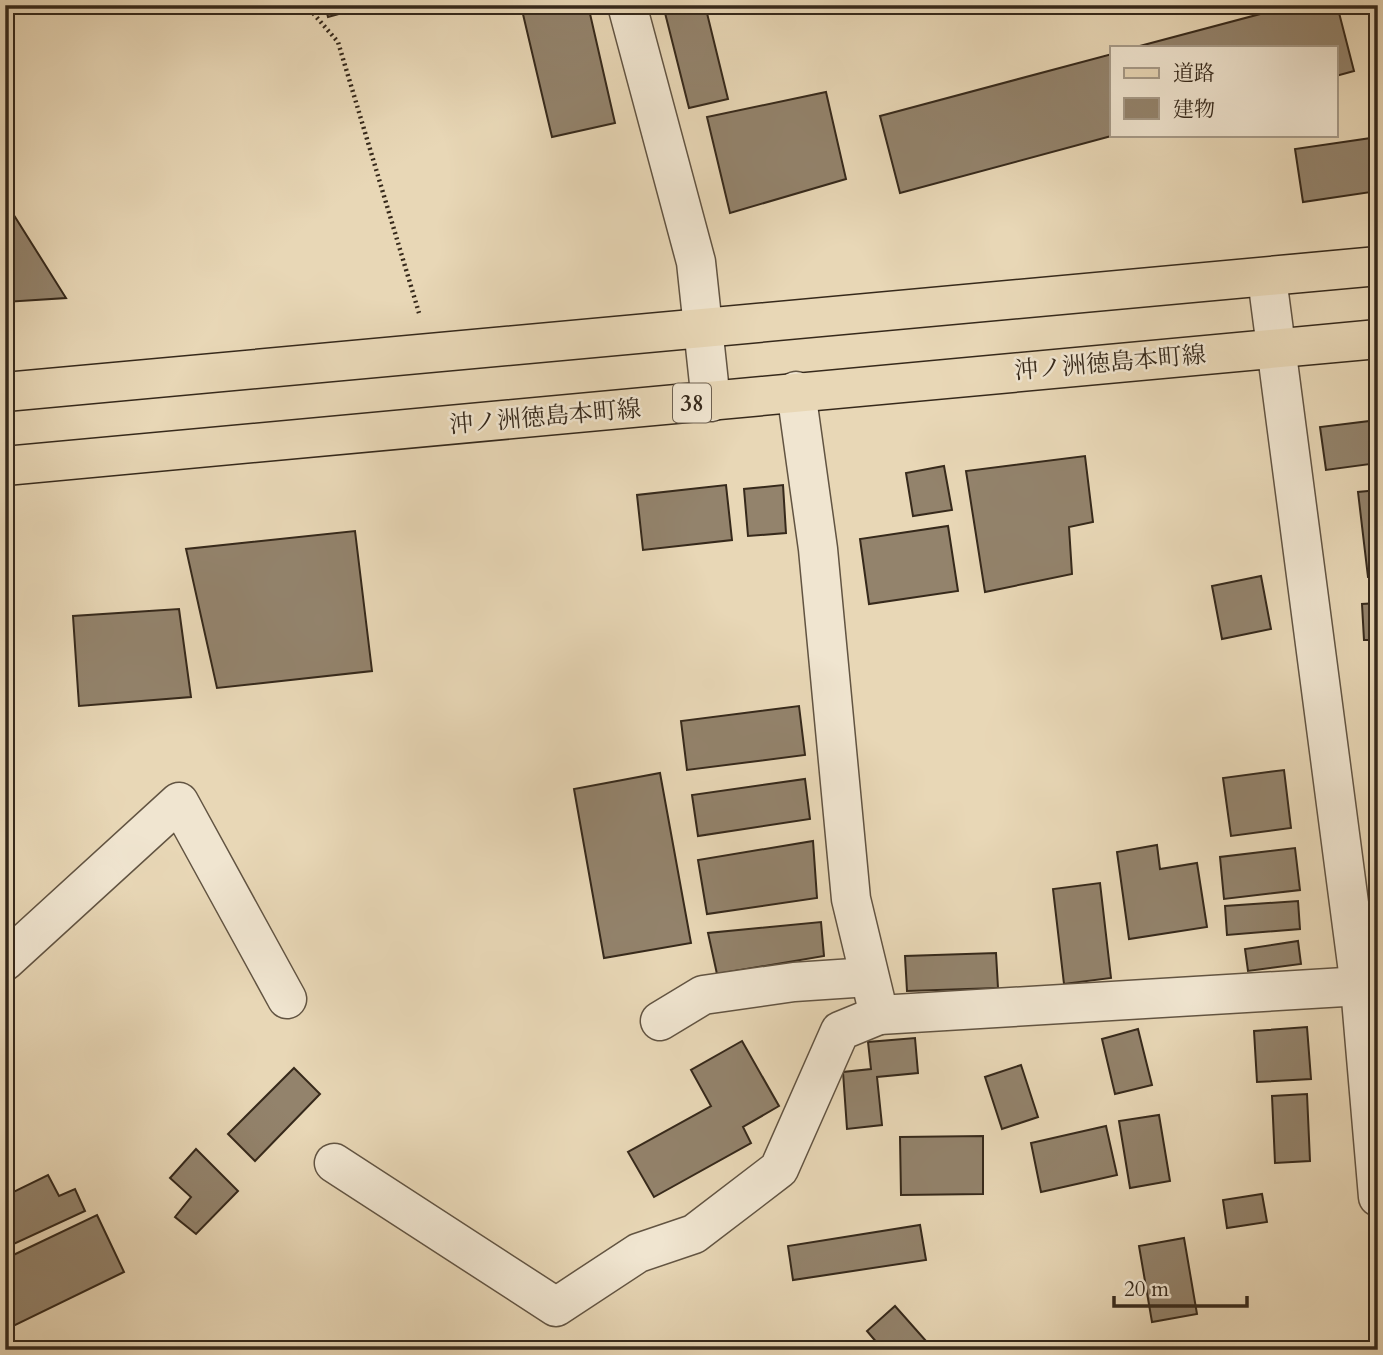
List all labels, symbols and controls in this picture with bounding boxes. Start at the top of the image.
legend [1110,46,1338,136]
text: 道路 [1173,59,1215,88]
text: 建物 [1173,95,1215,124]
street label: 沖ノ洲徳島本町線 [1013,338,1207,388]
road number: 38 [673,384,711,422]
street label: 沖ノ洲徳島本町線 [448,392,642,442]
scale bar [1114,1264,1246,1308]
text: 20 m [1124,1275,1169,1304]

